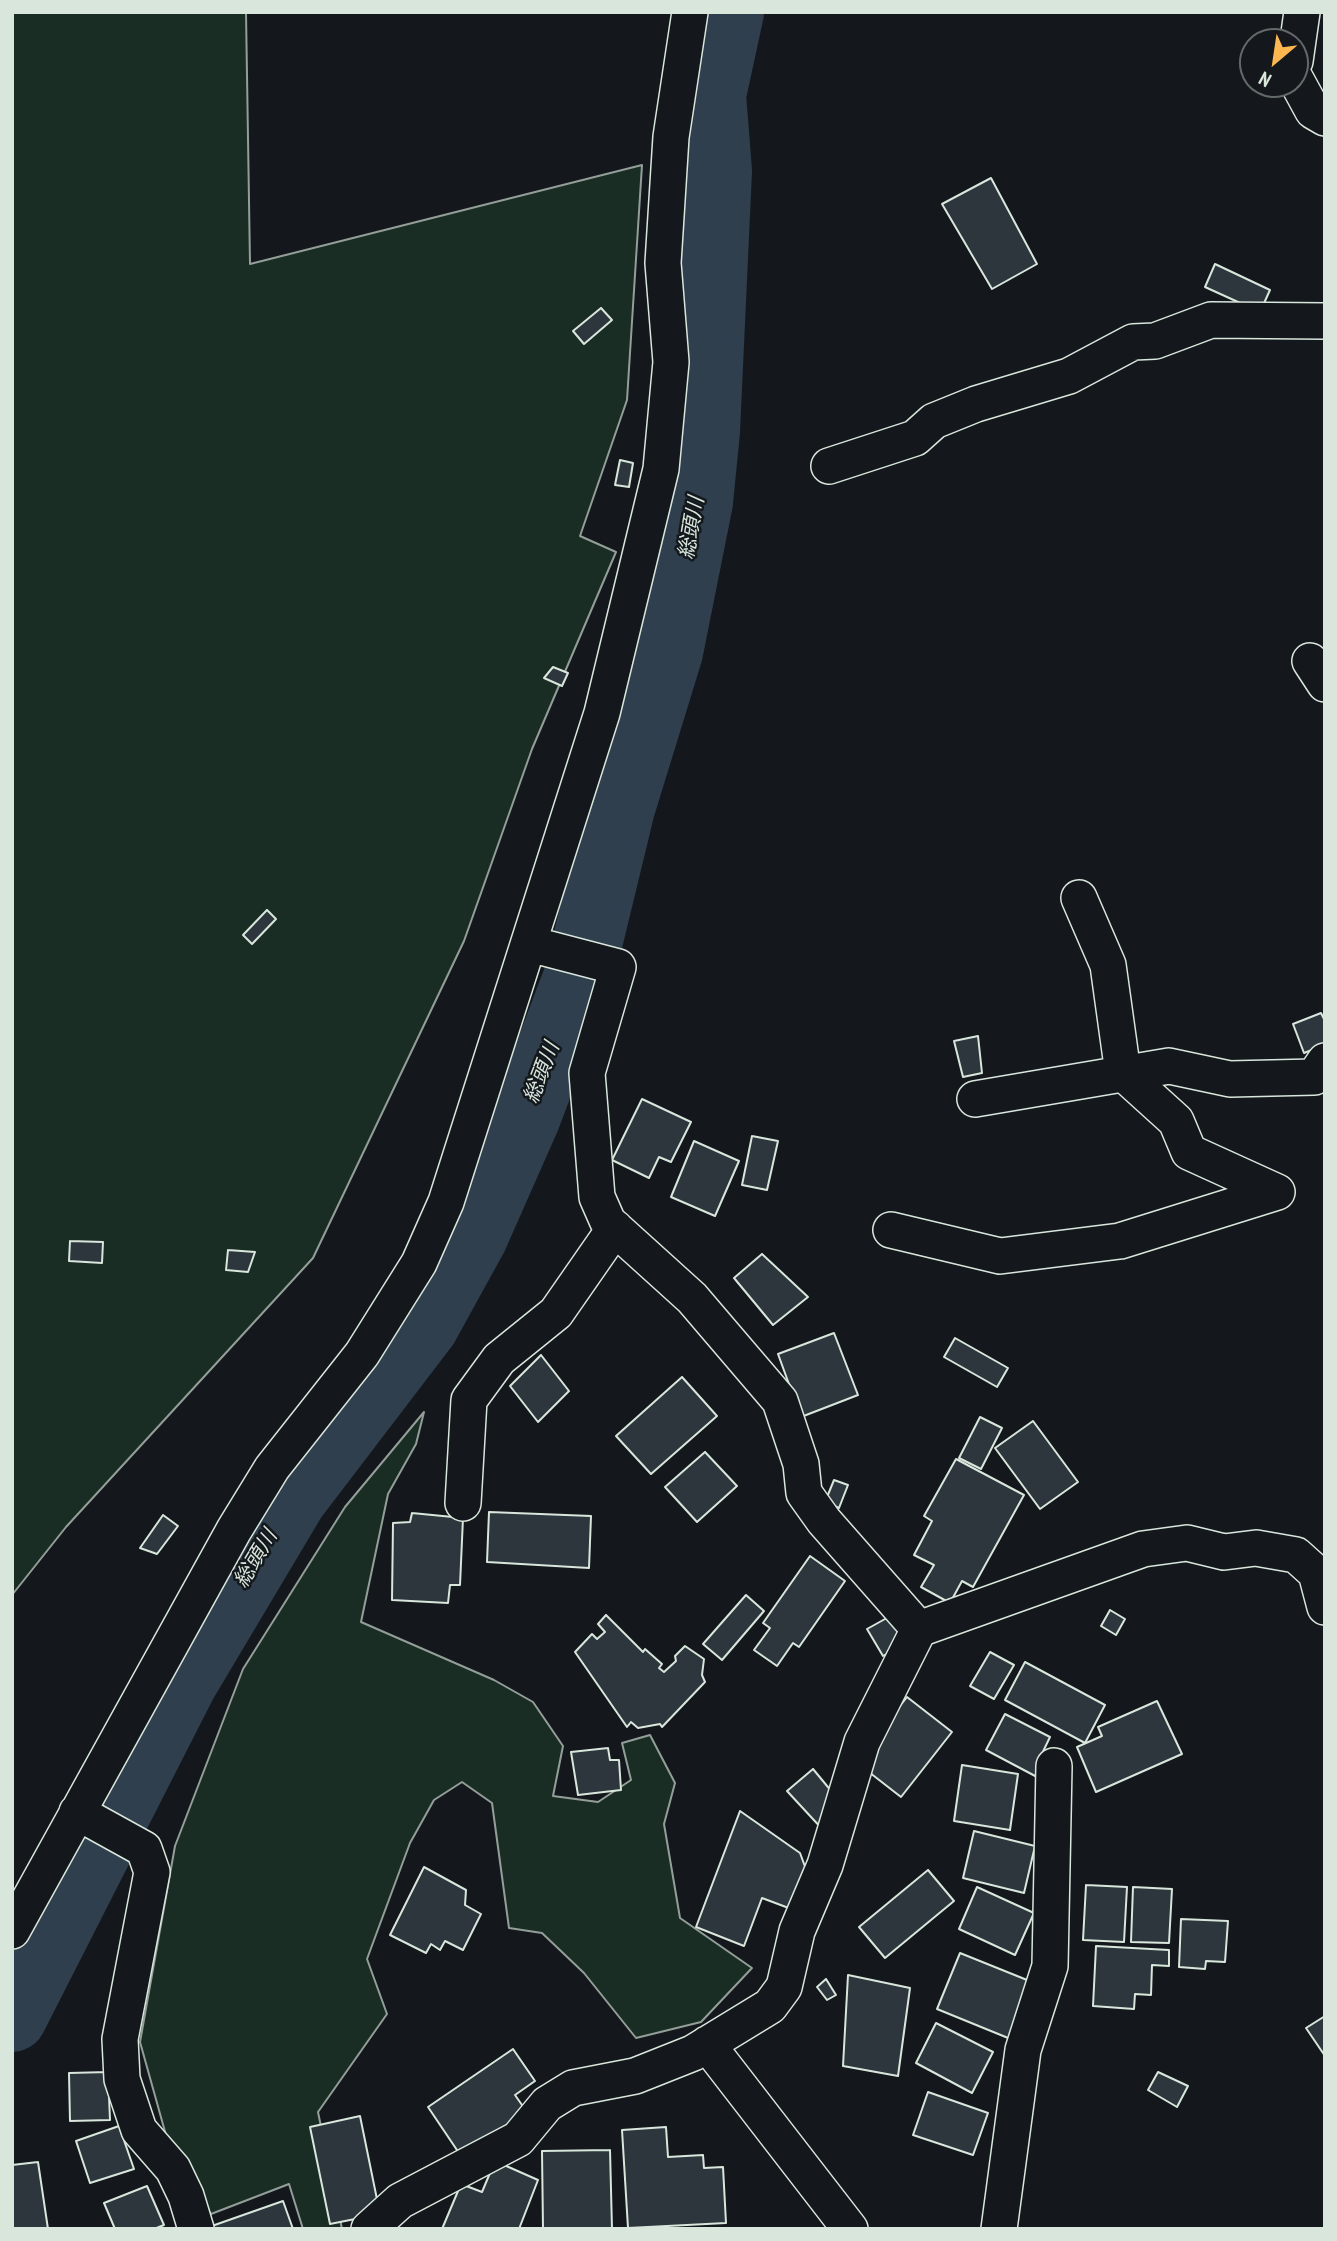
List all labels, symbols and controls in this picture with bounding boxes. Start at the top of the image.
north arrow [1239,28,1309,98]
text: N [1254,67,1275,93]
water label: 総頭川 [674,495,710,561]
water label: 総頭川 [519,1039,565,1107]
water label: 総頭川 [229,1526,283,1592]

